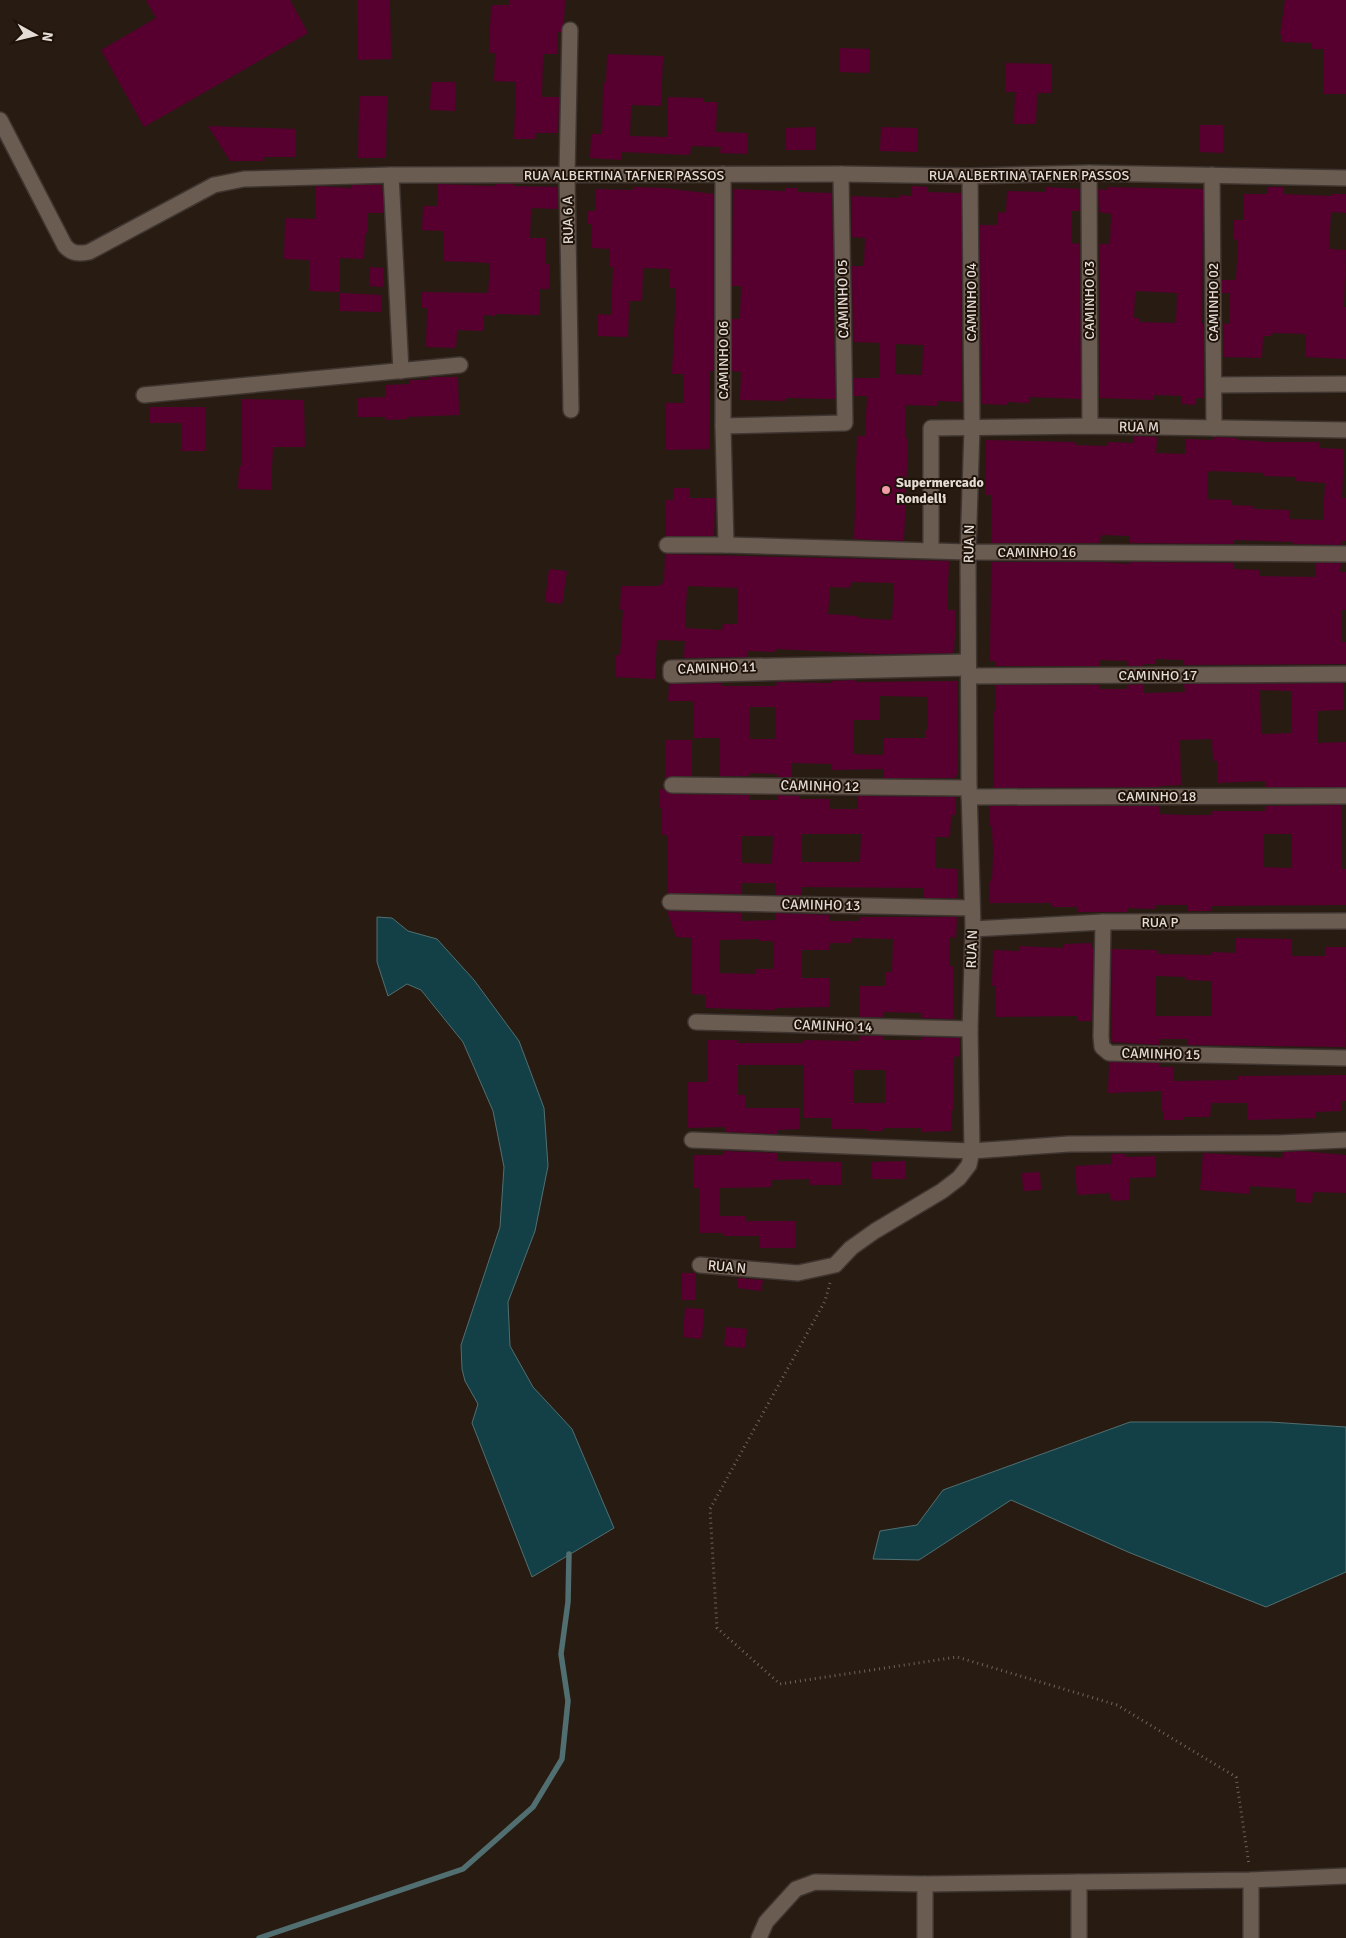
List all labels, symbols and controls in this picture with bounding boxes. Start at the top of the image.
north arrow [10,10,60,60]
text: N [38,31,56,43]
street label: RUA ALBERTINA TAFNER PASSOS [524,167,724,184]
street label: RUA ALBERTINA TAFNER PASSOS [929,167,1129,184]
street label: RUA 6 A [559,195,577,244]
street label: CAMINHO 05 [834,259,852,339]
street label: CAMINHO 03 [1081,261,1098,339]
street label: CAMINHO 04 [963,262,980,341]
street label: CAMINHO 02 [1205,263,1222,341]
street label: CAMINHO 06 [715,321,732,399]
street label: RUA M [1119,418,1159,436]
place label: Supermercado Rondelli [896,474,984,507]
marker: Supermercado Rondelli [880,484,892,496]
street label: RUA N [960,525,978,563]
street label: CAMINHO 16 [998,544,1076,561]
street label: CAMINHO 11 [677,658,757,678]
street label: CAMINHO 17 [1119,667,1197,684]
street label: CAMINHO 12 [780,777,860,795]
street label: CAMINHO 18 [1118,788,1196,805]
street label: CAMINHO 13 [781,896,861,914]
street label: RUA P [1142,914,1178,931]
street label: RUA N [963,929,981,969]
street label: CAMINHO 14 [793,1016,873,1036]
street label: CAMINHO 15 [1121,1045,1201,1063]
street label: RUA N [707,1257,747,1277]

